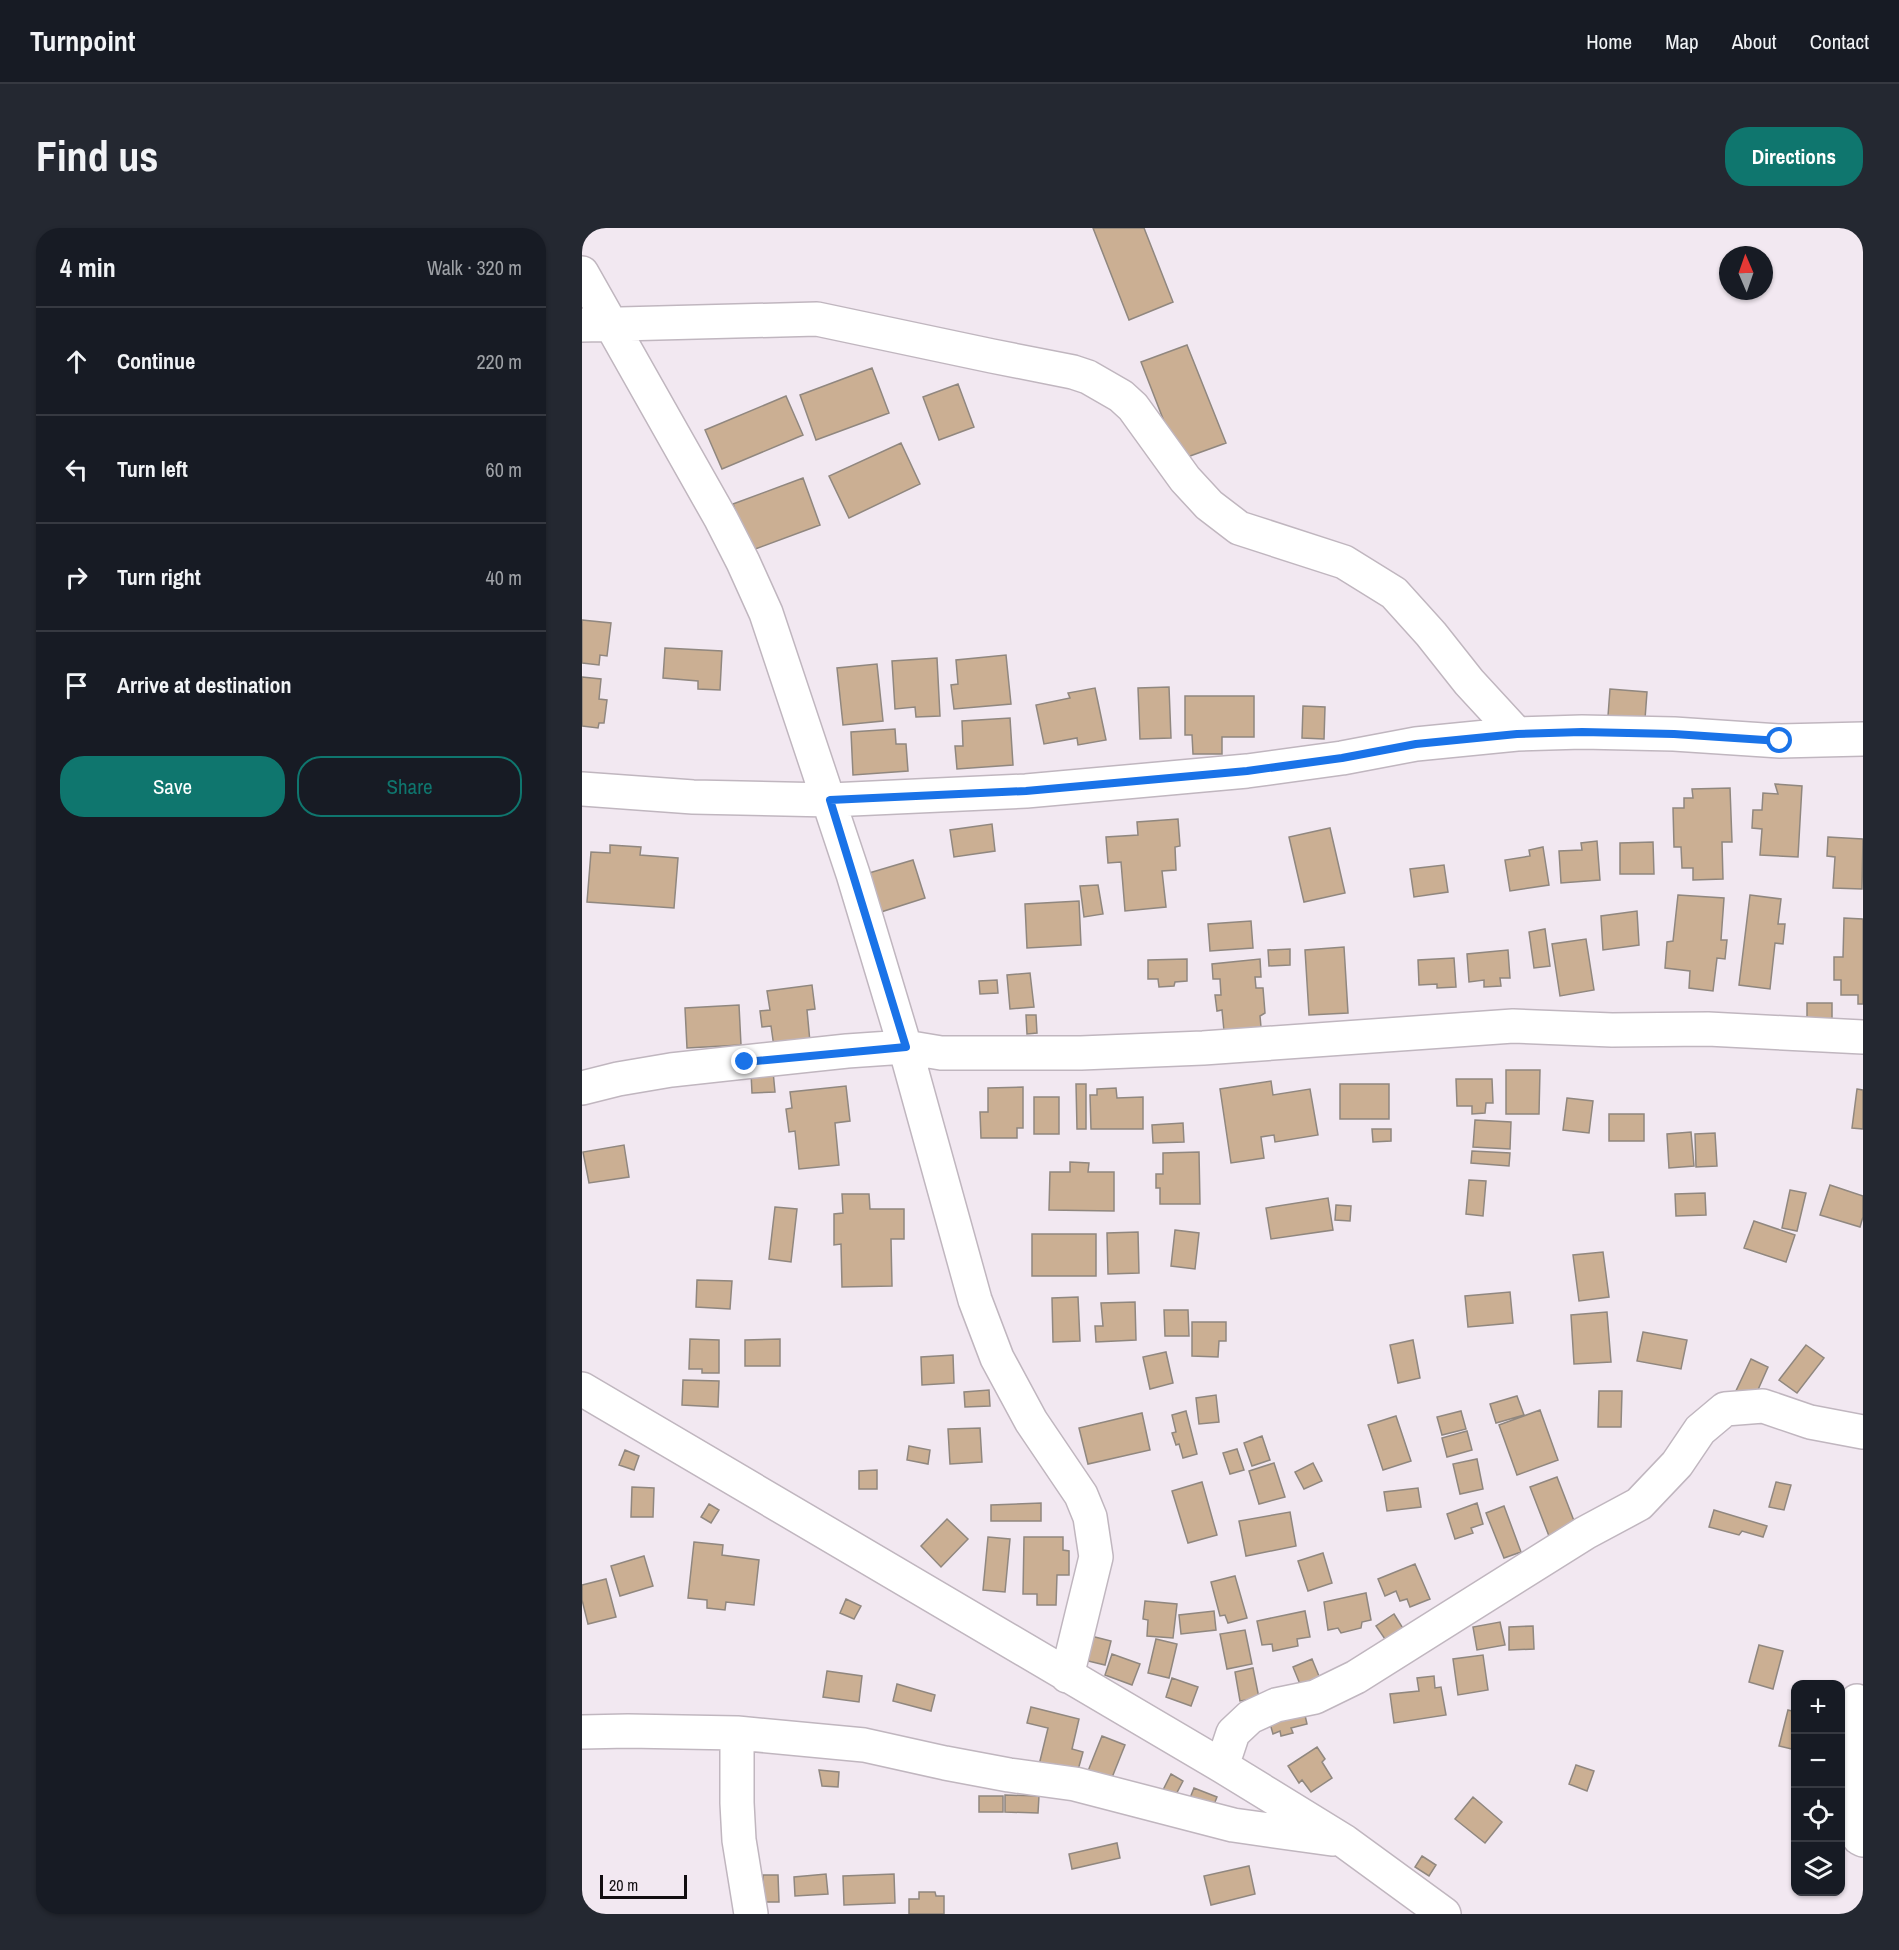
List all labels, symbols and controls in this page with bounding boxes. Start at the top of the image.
text: Turnpoint [30,22,135,60]
text: Home [1586,27,1632,56]
text: Map [1665,27,1699,56]
text: About [1732,27,1777,56]
text: Contact [1810,27,1869,56]
button: Directions [1725,127,1863,186]
text: Find us [36,128,158,184]
north arrow [1719,246,1773,300]
text: 4 min [60,250,116,285]
text: Walk · 320 m [427,254,522,281]
icon: ahead [60,345,93,378]
text: Continue [117,346,195,376]
text: 220 m [476,348,522,375]
icon: left [60,453,93,486]
text: Turn left [117,454,188,484]
text: 60 m [486,456,522,483]
icon: right [60,561,93,594]
text: Turn right [117,562,201,592]
text: 40 m [486,564,522,591]
icon: arrive [60,669,93,702]
text: Arrive at destination [117,670,291,700]
route start [1766,727,1792,753]
button: Save [60,756,285,817]
button: Share [297,756,522,817]
route end [731,1048,757,1074]
map controls [1791,1680,1845,1896]
button: + [1791,1680,1845,1734]
button: − [1791,1734,1845,1788]
button: locate [1791,1788,1845,1842]
button: layers [1791,1842,1845,1896]
scale bar [600,1872,687,1900]
text: 20 m [609,1874,638,1896]

